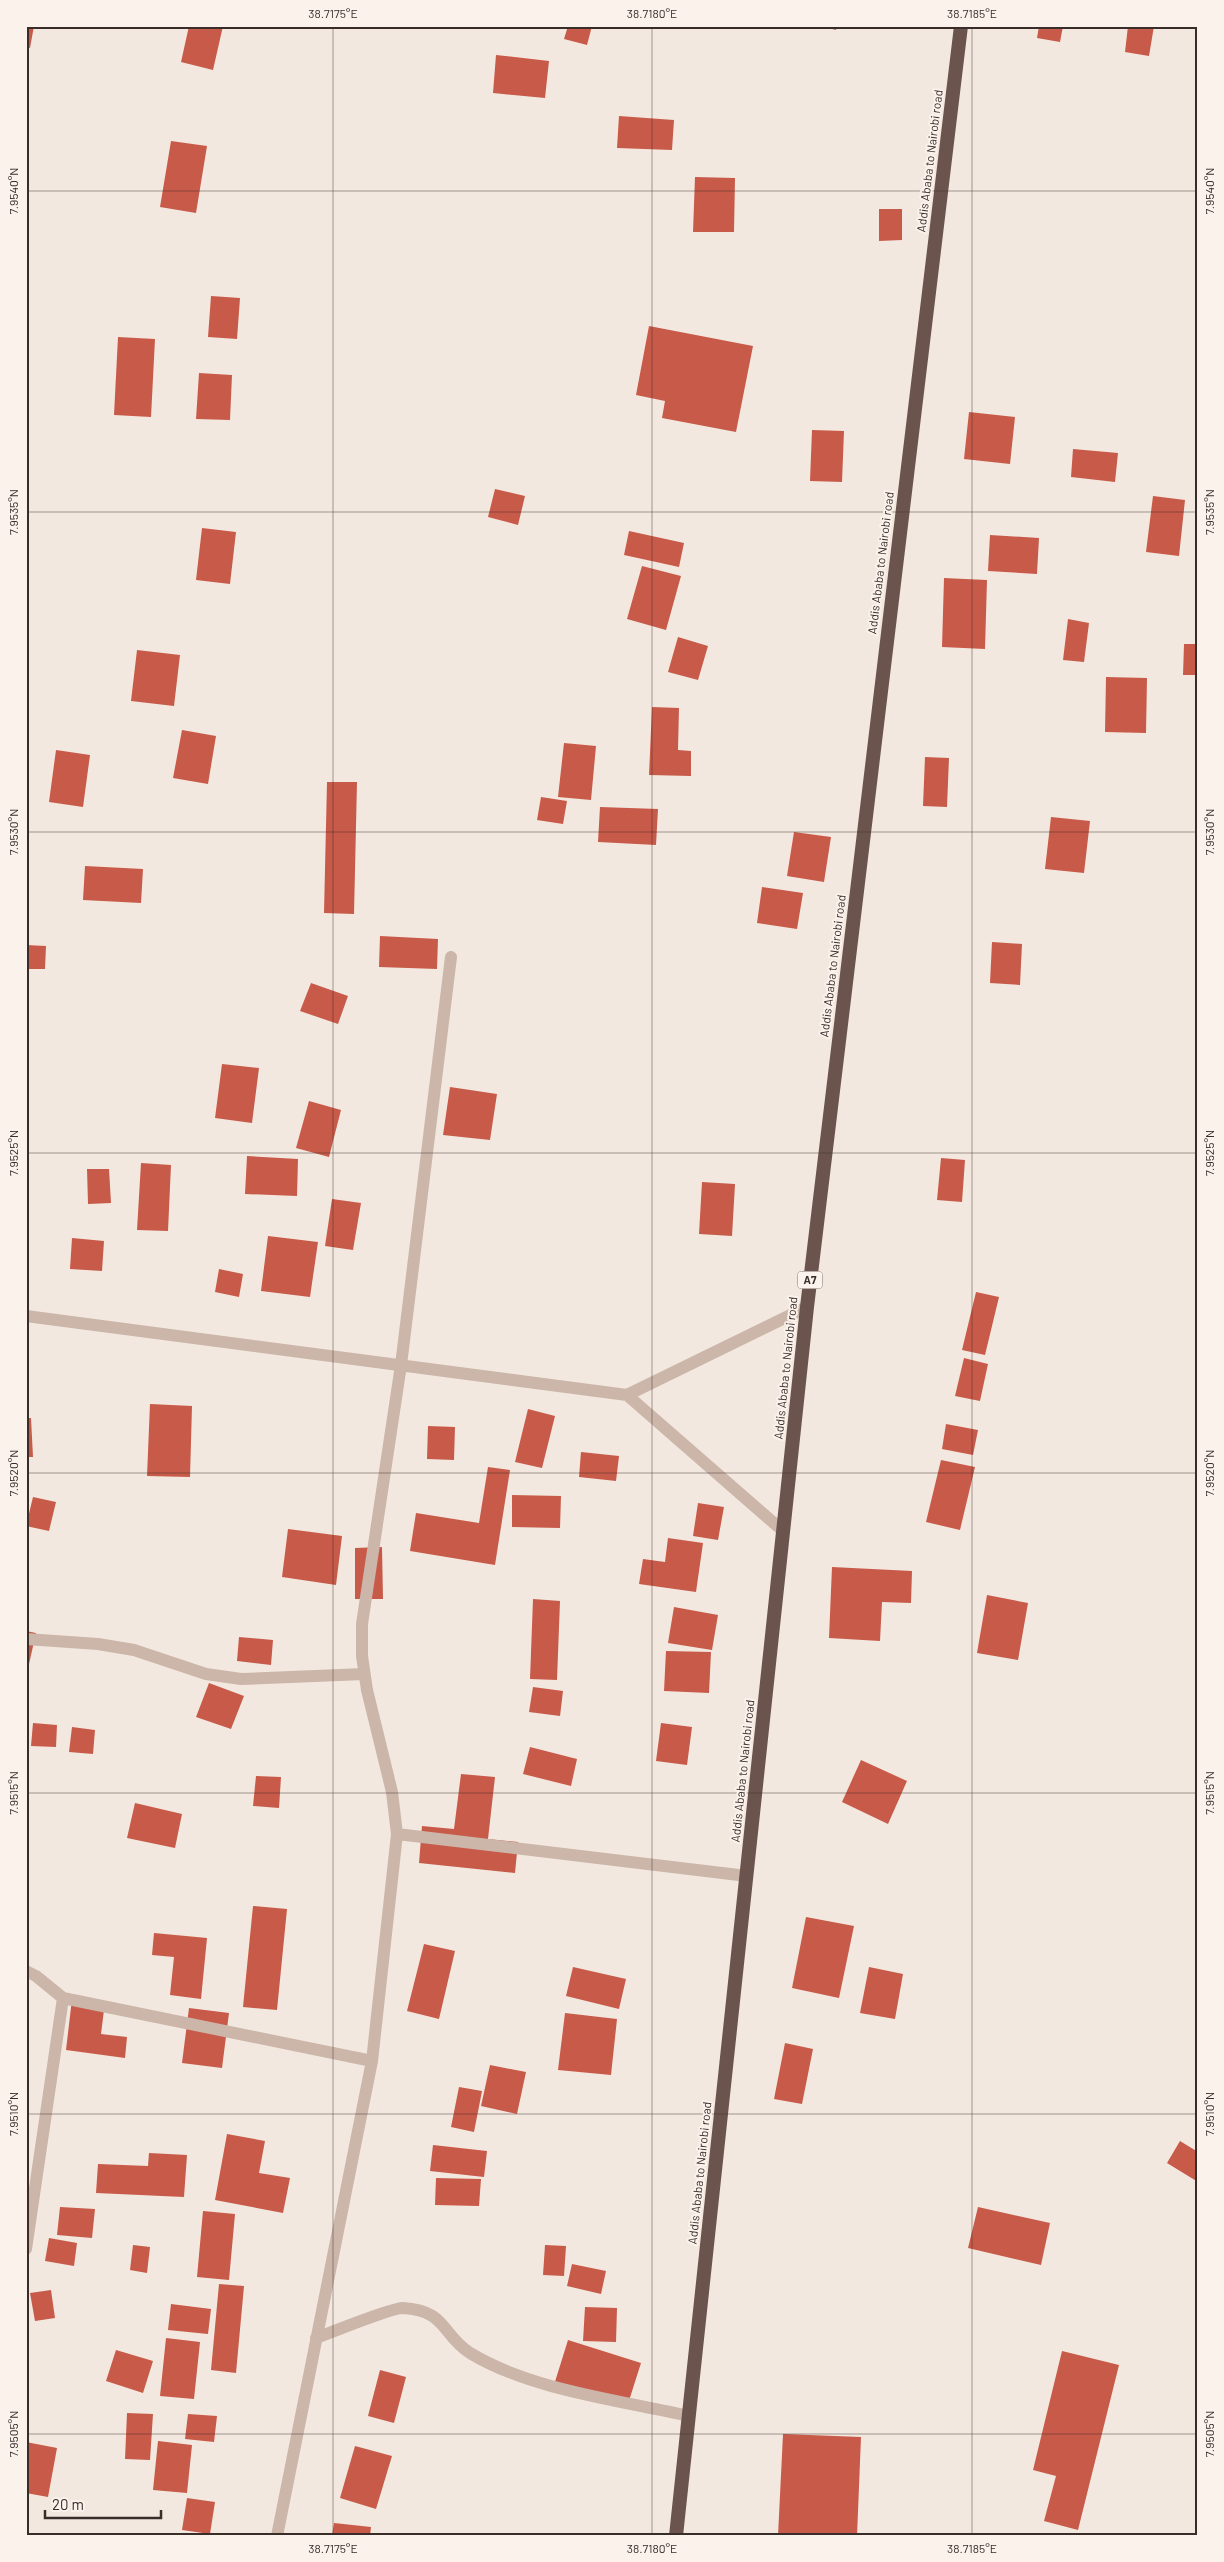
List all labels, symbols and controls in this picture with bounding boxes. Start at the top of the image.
text: 38.7175°E [308,6,358,20]
text: 38.7180°E [627,6,677,20]
text: 38.7185°E [947,6,997,20]
street label: Addis Ababa to Nairobi road [913,89,945,233]
text: 7.9540°N [6,168,20,214]
text: 7.9540°N [1202,168,1216,214]
text: 7.9535°N [6,489,20,535]
text: 7.9535°N [1202,489,1216,535]
street label: Addis Ababa to Nairobi road [864,491,896,635]
text: 7.9530°N [6,809,20,855]
text: 7.9530°N [1202,809,1216,855]
street label: Addis Ababa to Nairobi road [816,894,848,1038]
text: 7.9525°N [6,1130,20,1176]
text: 7.9525°N [1202,1130,1216,1176]
road number: A7 [798,1272,822,1288]
street label: Addis Ababa to Nairobi road [771,1296,799,1440]
text: 7.9520°N [6,1450,20,1496]
text: 7.9520°N [1202,1450,1216,1496]
street label: Addis Ababa to Nairobi road [728,1699,756,1843]
text: 7.9515°N [6,1771,20,1815]
text: 7.9515°N [1202,1771,1216,1815]
text: 7.9510°N [6,2092,20,2136]
text: 7.9510°N [1202,2092,1216,2136]
street label: Addis Ababa to Nairobi road [685,2101,713,2245]
text: 7.9505°N [6,2411,20,2457]
text: 7.9505°N [1202,2411,1216,2457]
scale bar [45,2487,161,2519]
text: 20 m [52,2495,84,2513]
text: 38.7175°E [308,2541,358,2555]
text: 38.7180°E [627,2541,677,2555]
text: 38.7185°E [947,2541,997,2555]

